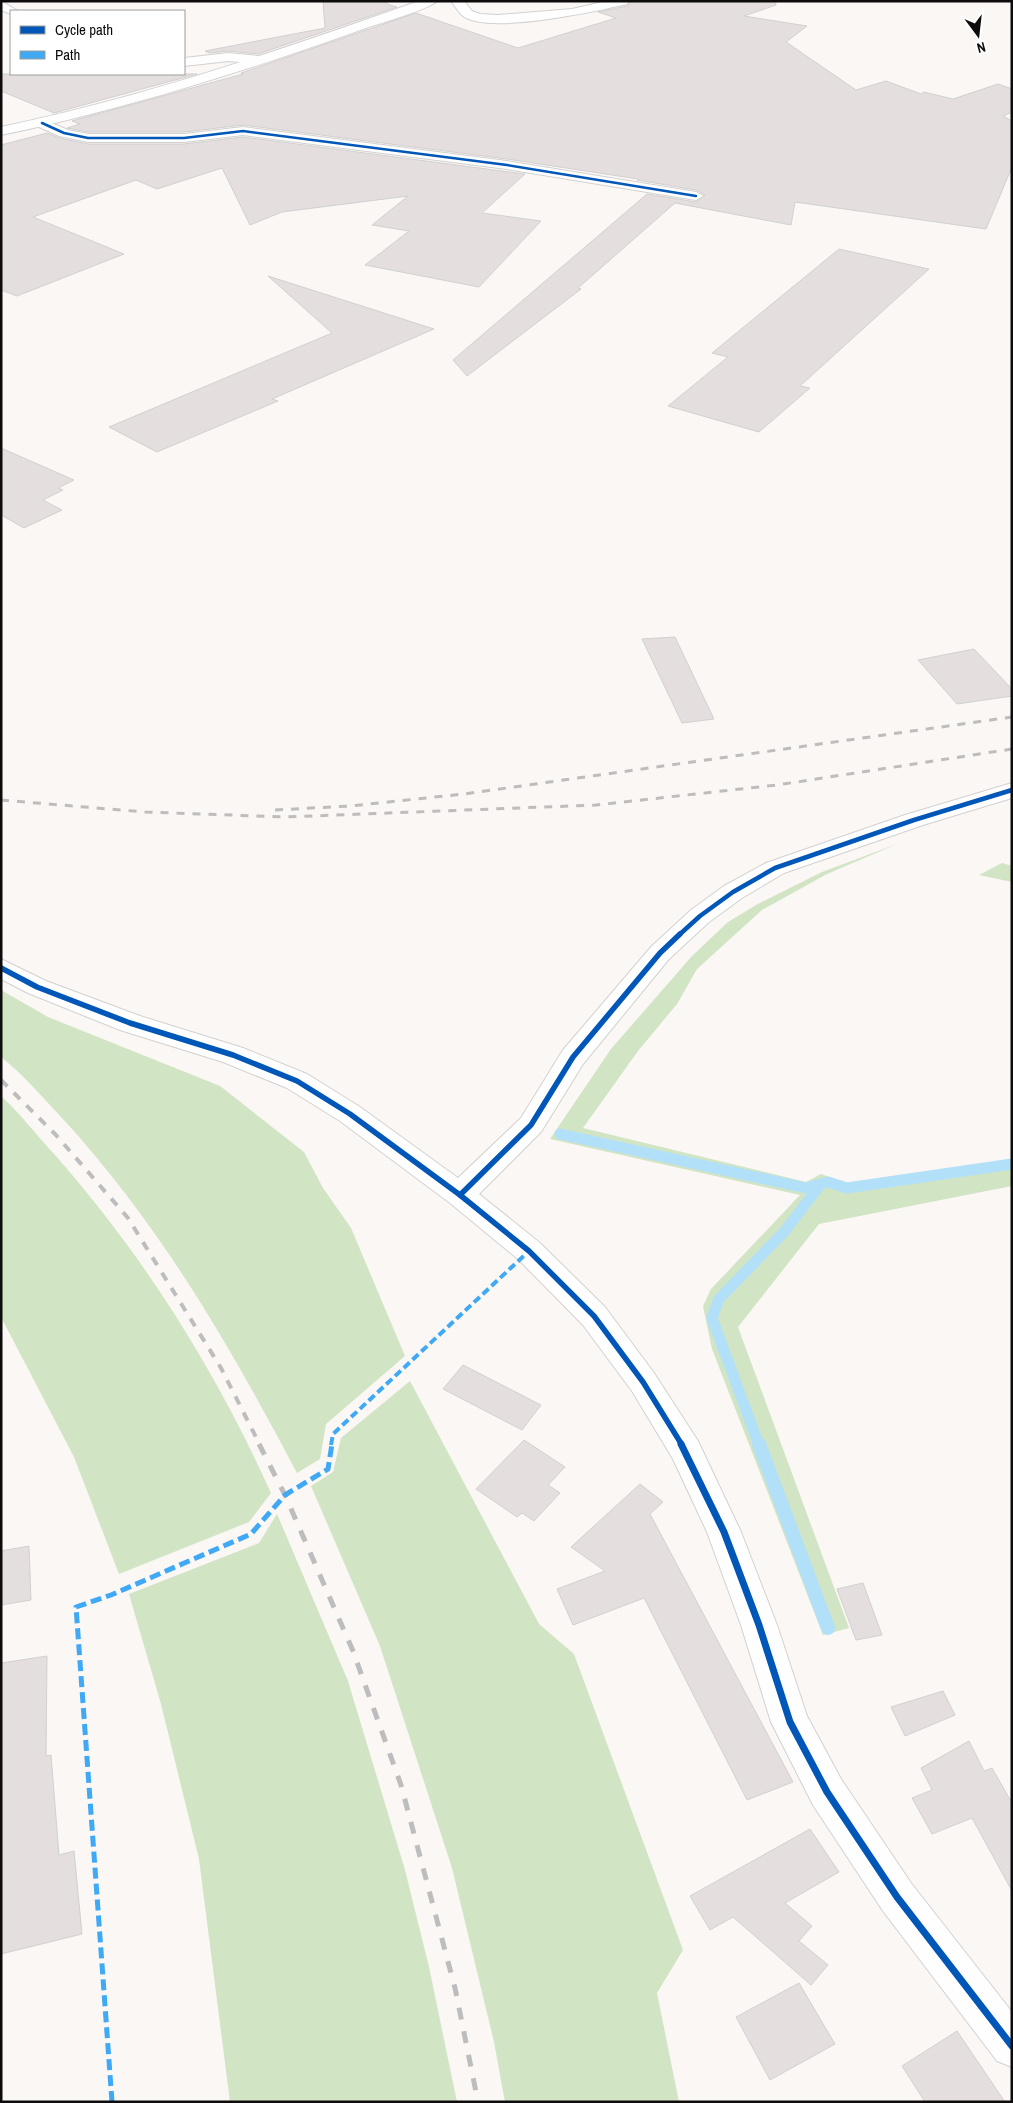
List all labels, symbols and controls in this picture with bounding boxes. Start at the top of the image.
legend [10,10,185,75]
north arrow [953,10,1003,60]
text: Cycle path [55,19,113,40]
text: N [975,38,988,57]
text: Path [55,44,80,65]

